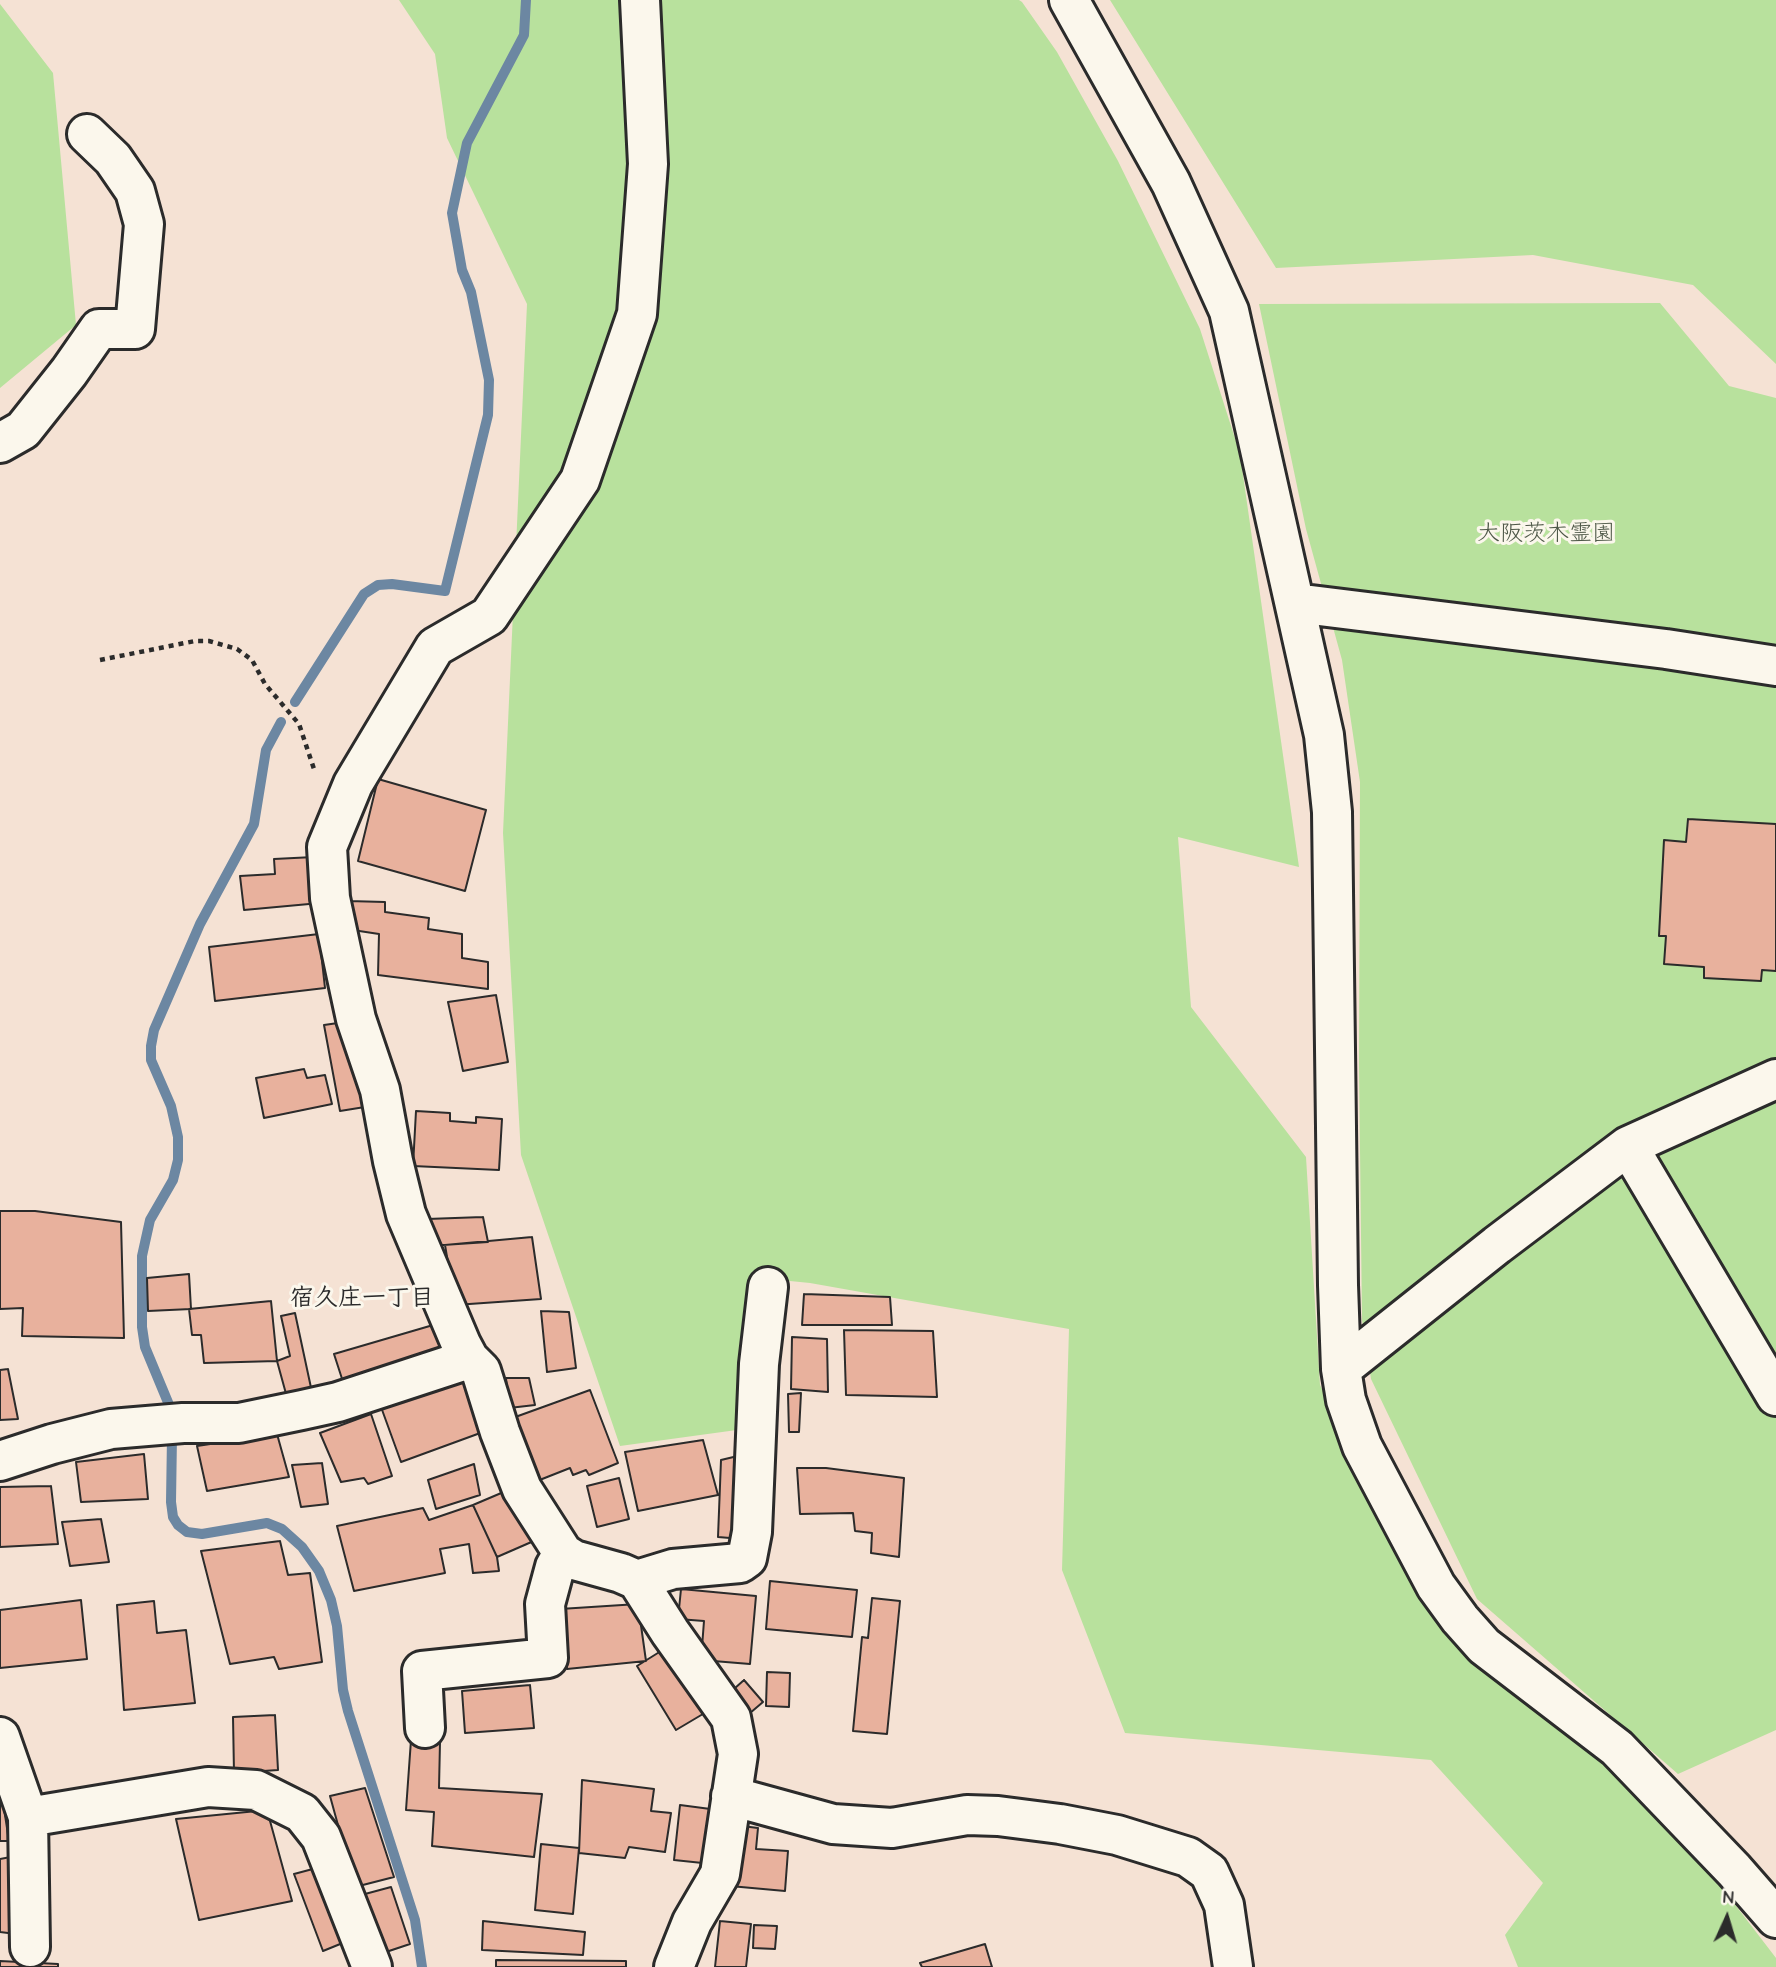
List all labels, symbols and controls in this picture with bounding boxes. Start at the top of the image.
park label: 大阪茨木霊園 [1477,519,1615,547]
district label: 宿久庄一丁目 [290,1284,434,1312]
north arrow [1692,1883,1762,1953]
text: N [1722,1886,1735,1908]

